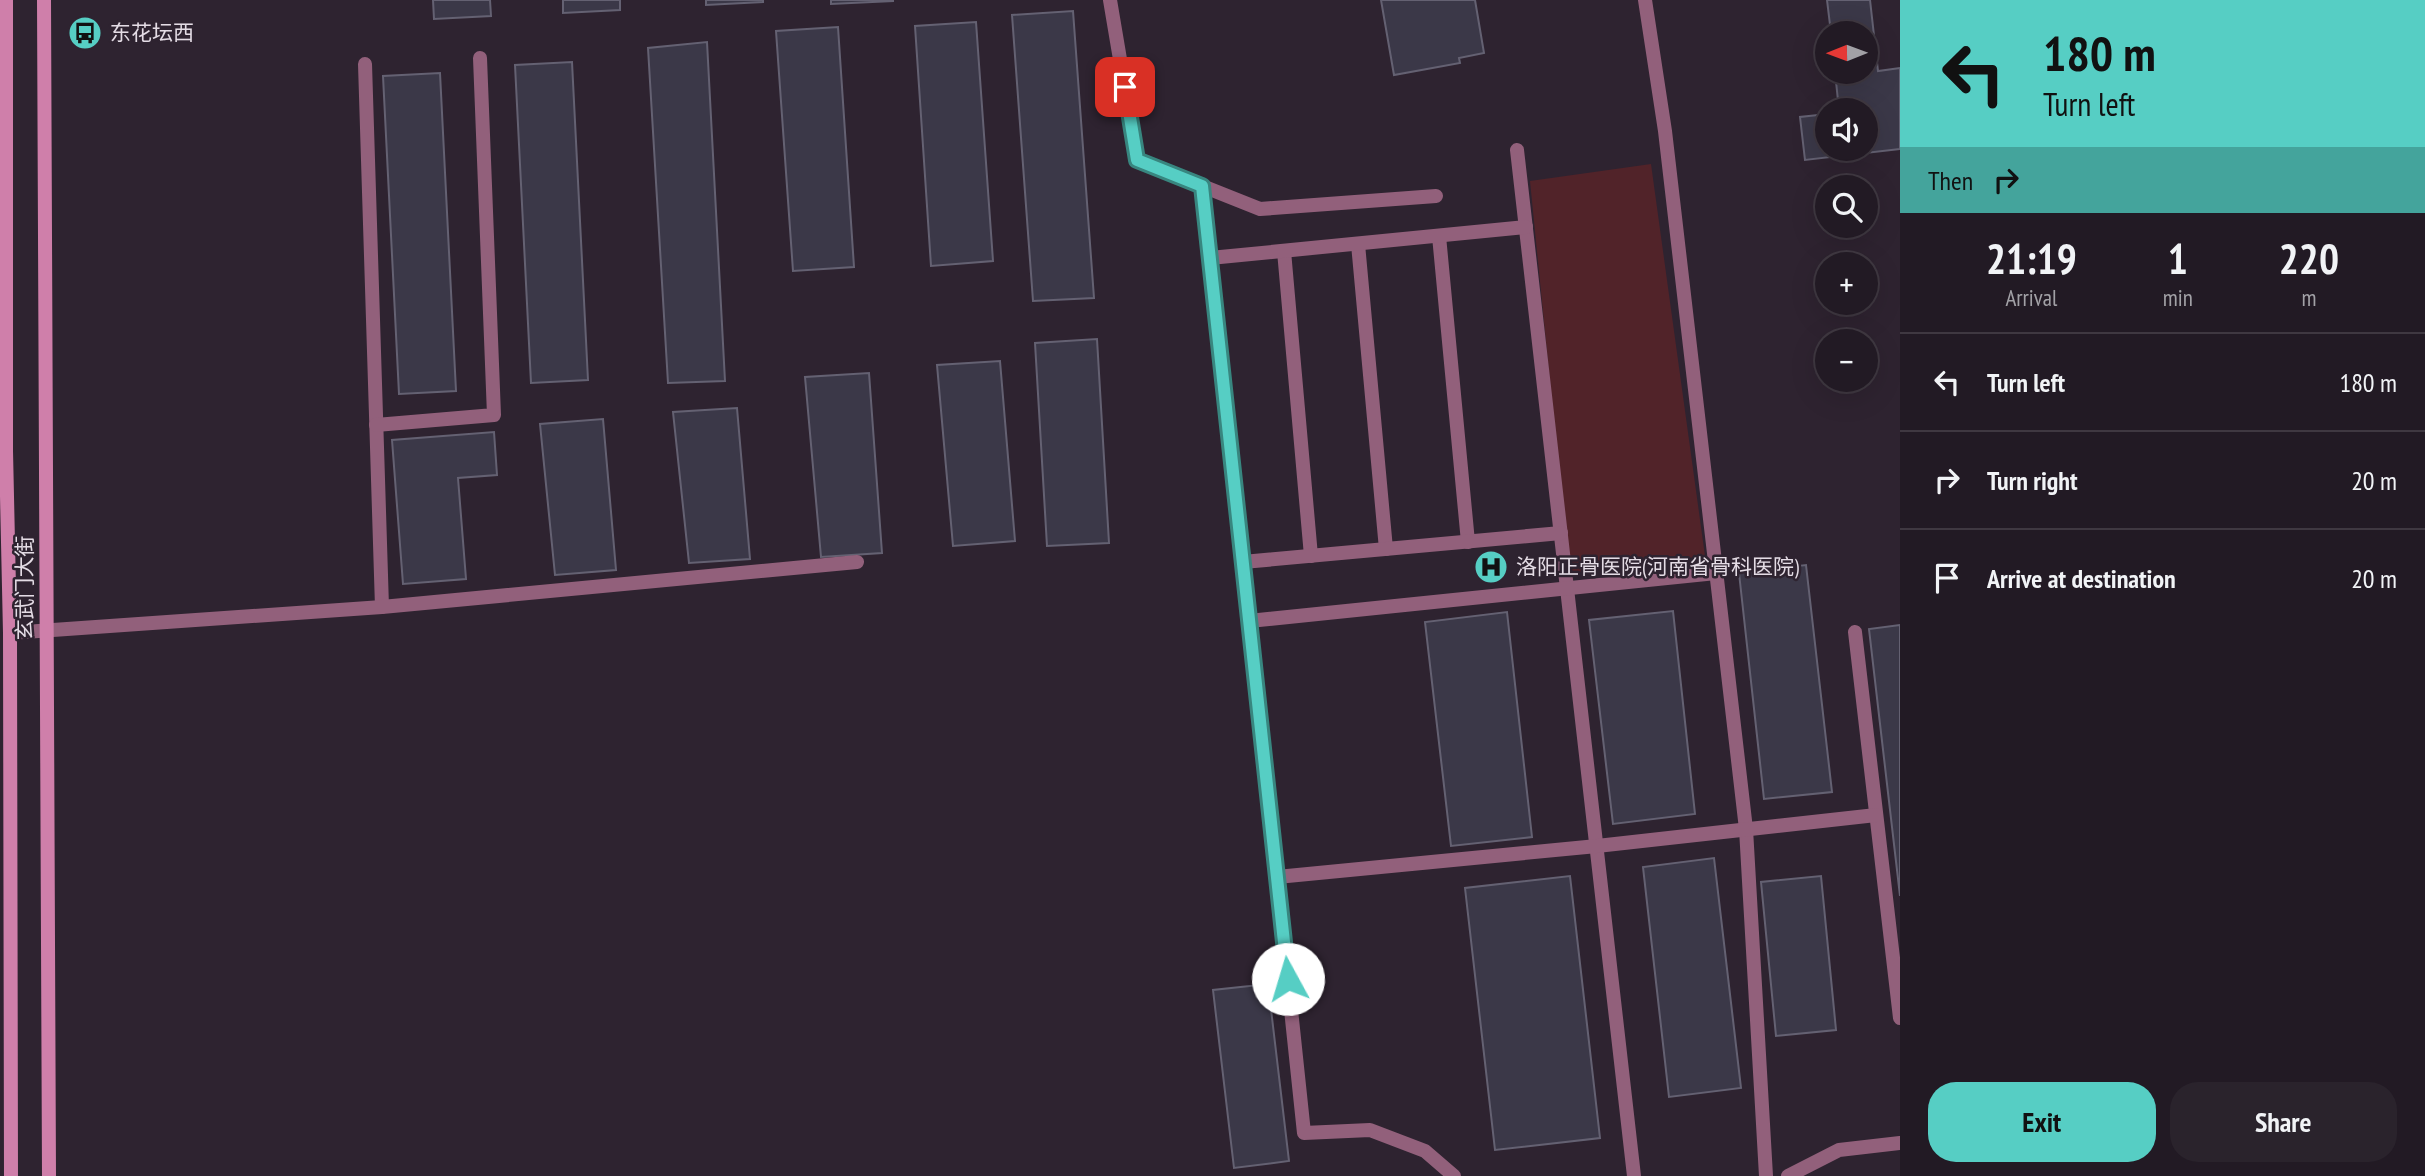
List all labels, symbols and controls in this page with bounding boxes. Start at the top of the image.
bus stop icon: 东花坛西 [66,14,104,52]
place label: 东花坛西 [110,19,194,46]
north arrow [1815,21,1878,84]
map controls [1815,21,1878,392]
text: 180 m [2043,21,2156,85]
icon: left [1928,28,2019,119]
pin [1095,57,1155,117]
icon: arrive [1106,68,1144,106]
text: Turn left [2043,83,2135,125]
button: sound [1815,98,1878,161]
icon: right [1987,161,2025,199]
text: Then [1928,164,1973,197]
button: search [1815,175,1878,238]
text: 21:19 [1986,231,2077,286]
text: 1 [2168,231,2188,286]
text: 220 [2279,231,2339,286]
button: + [1815,252,1878,315]
text: Arrival [2005,283,2057,312]
text: min [2163,283,2193,312]
text: m [2301,283,2316,312]
button: − [1815,329,1878,392]
icon: left [1928,363,1966,401]
text: Turn left [1987,366,2065,399]
text: 180 m [2339,366,2397,399]
icon: right [1928,461,1966,499]
text: Turn right [1987,464,2078,497]
text: 20 m [2351,464,2397,497]
street label: 玄武门大街 [11,536,38,641]
hospital icon: 洛阳正骨医院(河南省骨科医院) [1472,548,1510,586]
place label: 洛阳正骨医院(河南省骨科医院) [1516,553,1799,580]
icon: arrive [1928,559,1966,597]
text: Arrive at destination [1987,562,2176,595]
text: 20 m [2351,562,2397,595]
position arrow [1251,942,1325,1016]
button: Exit [1928,1082,2156,1162]
button: Share [2170,1082,2397,1162]

